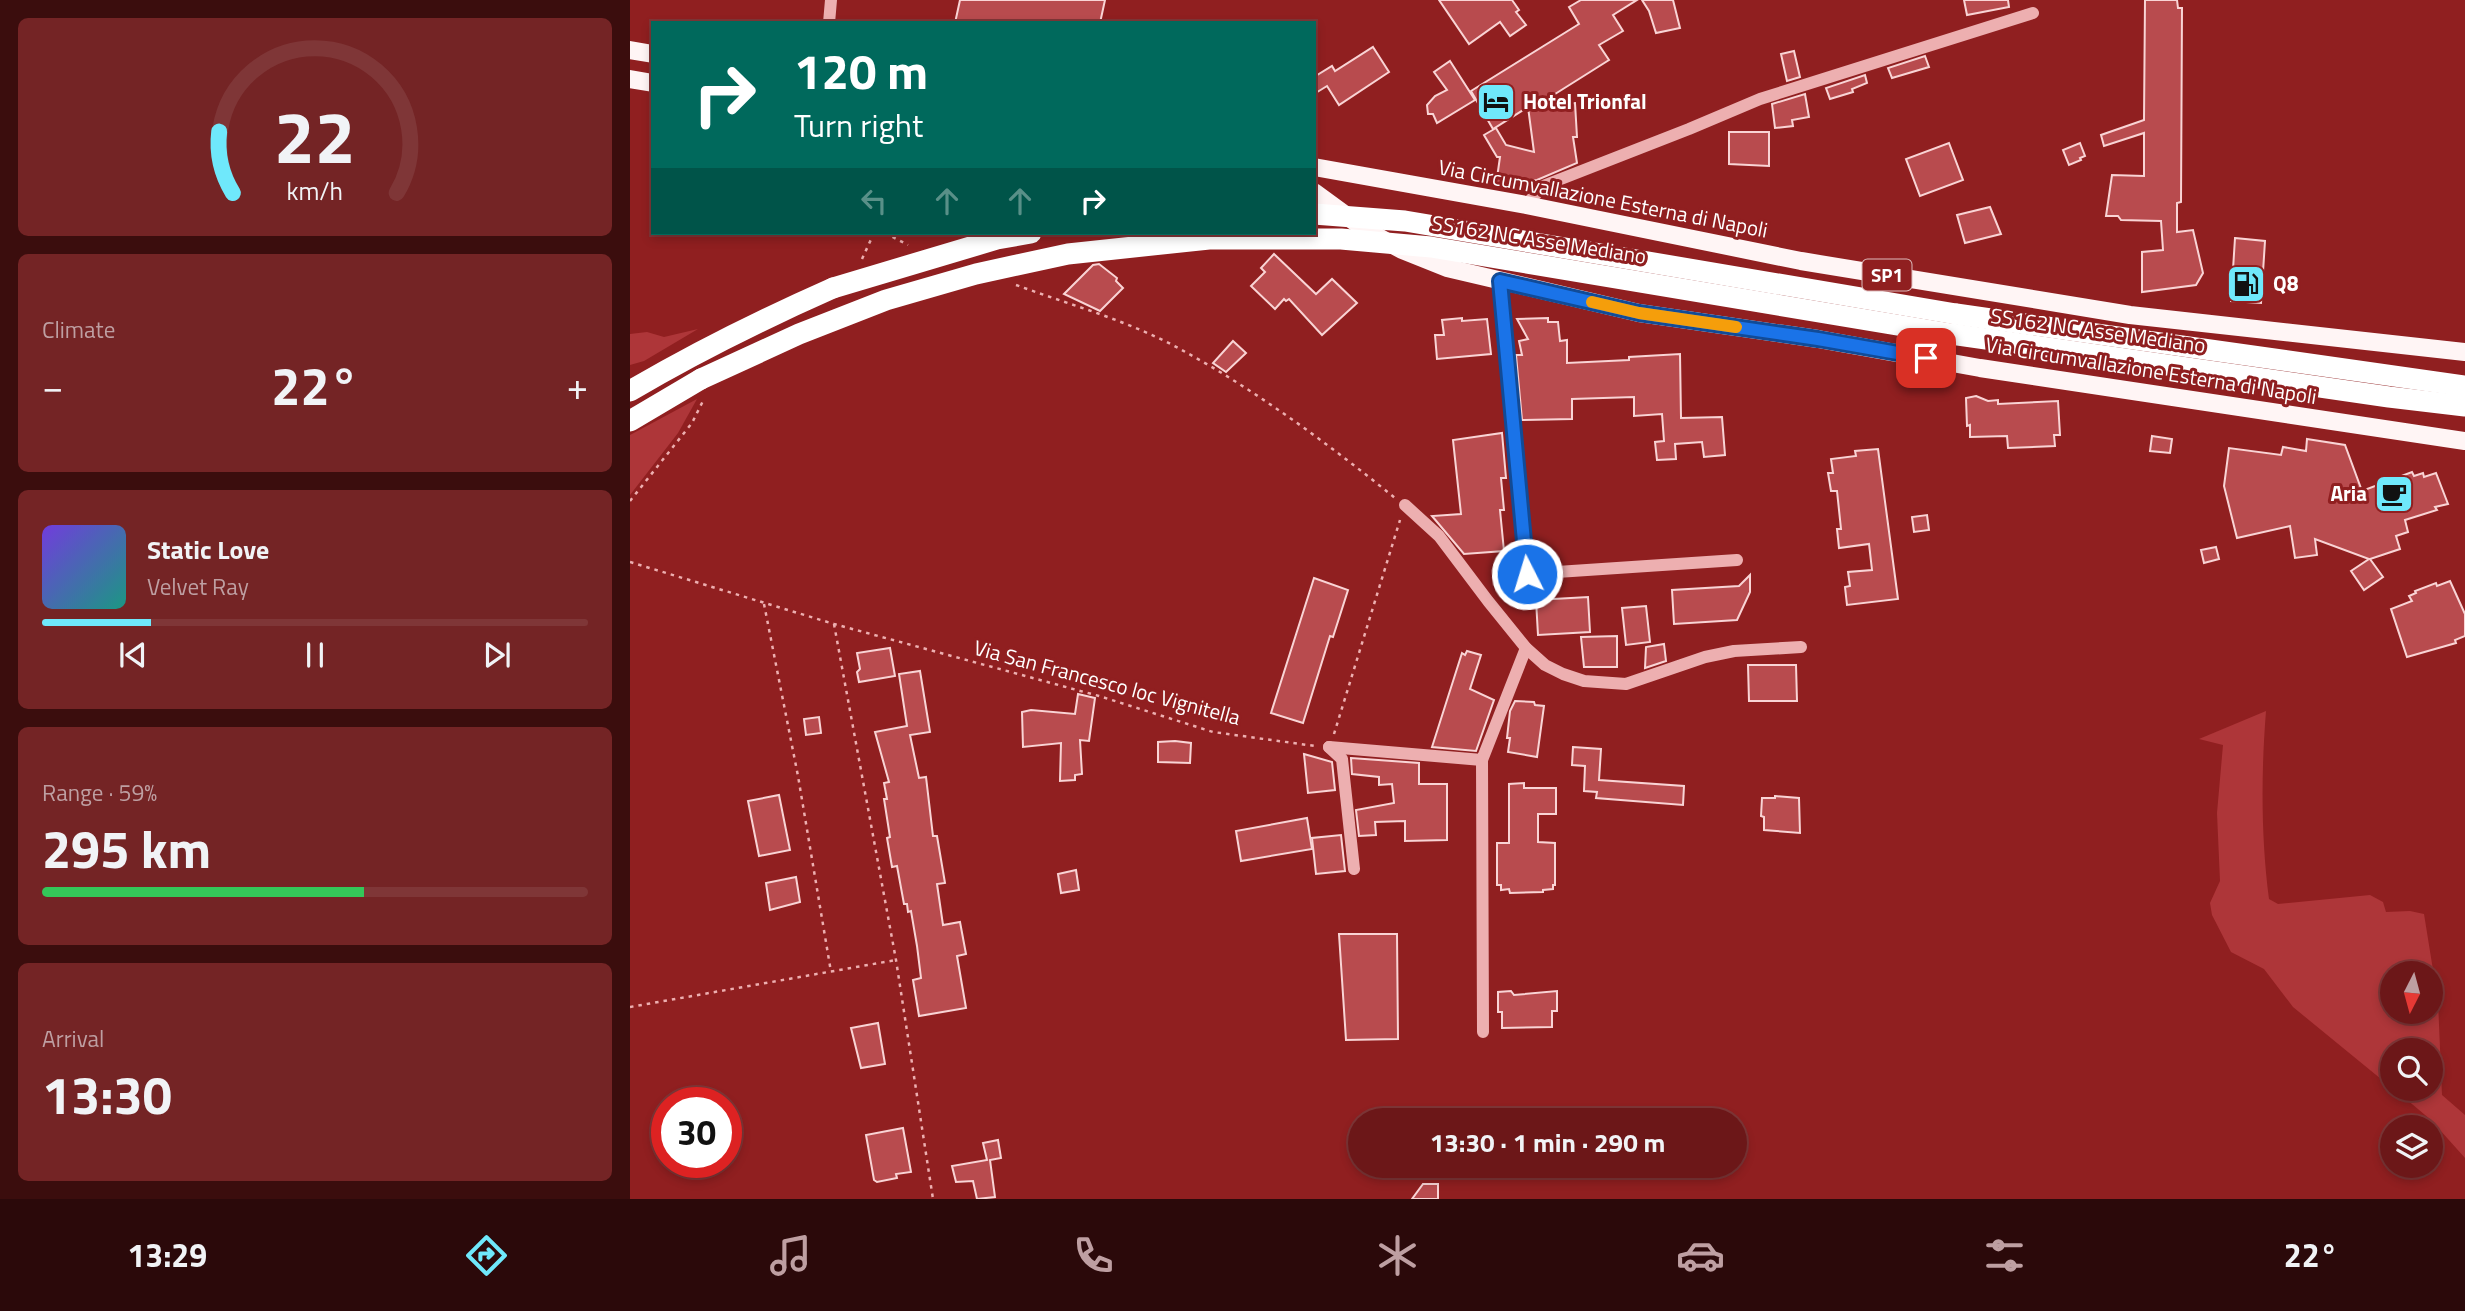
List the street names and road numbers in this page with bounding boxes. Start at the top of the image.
street label: Via Circumvallazione Esterna di Napoli [1436,150,1771,246]
street label: SS162 NC Asse Mediano [1430,206,1649,272]
road number: SP1 [1862,260,1912,290]
street label: SS162 NC Asse Mediano [1989,299,2208,361]
street label: Via Circumvallazione Esterna di Napoli [1983,328,2319,412]
street label: Via San Francesco loc Vignitella [970,631,1245,733]

